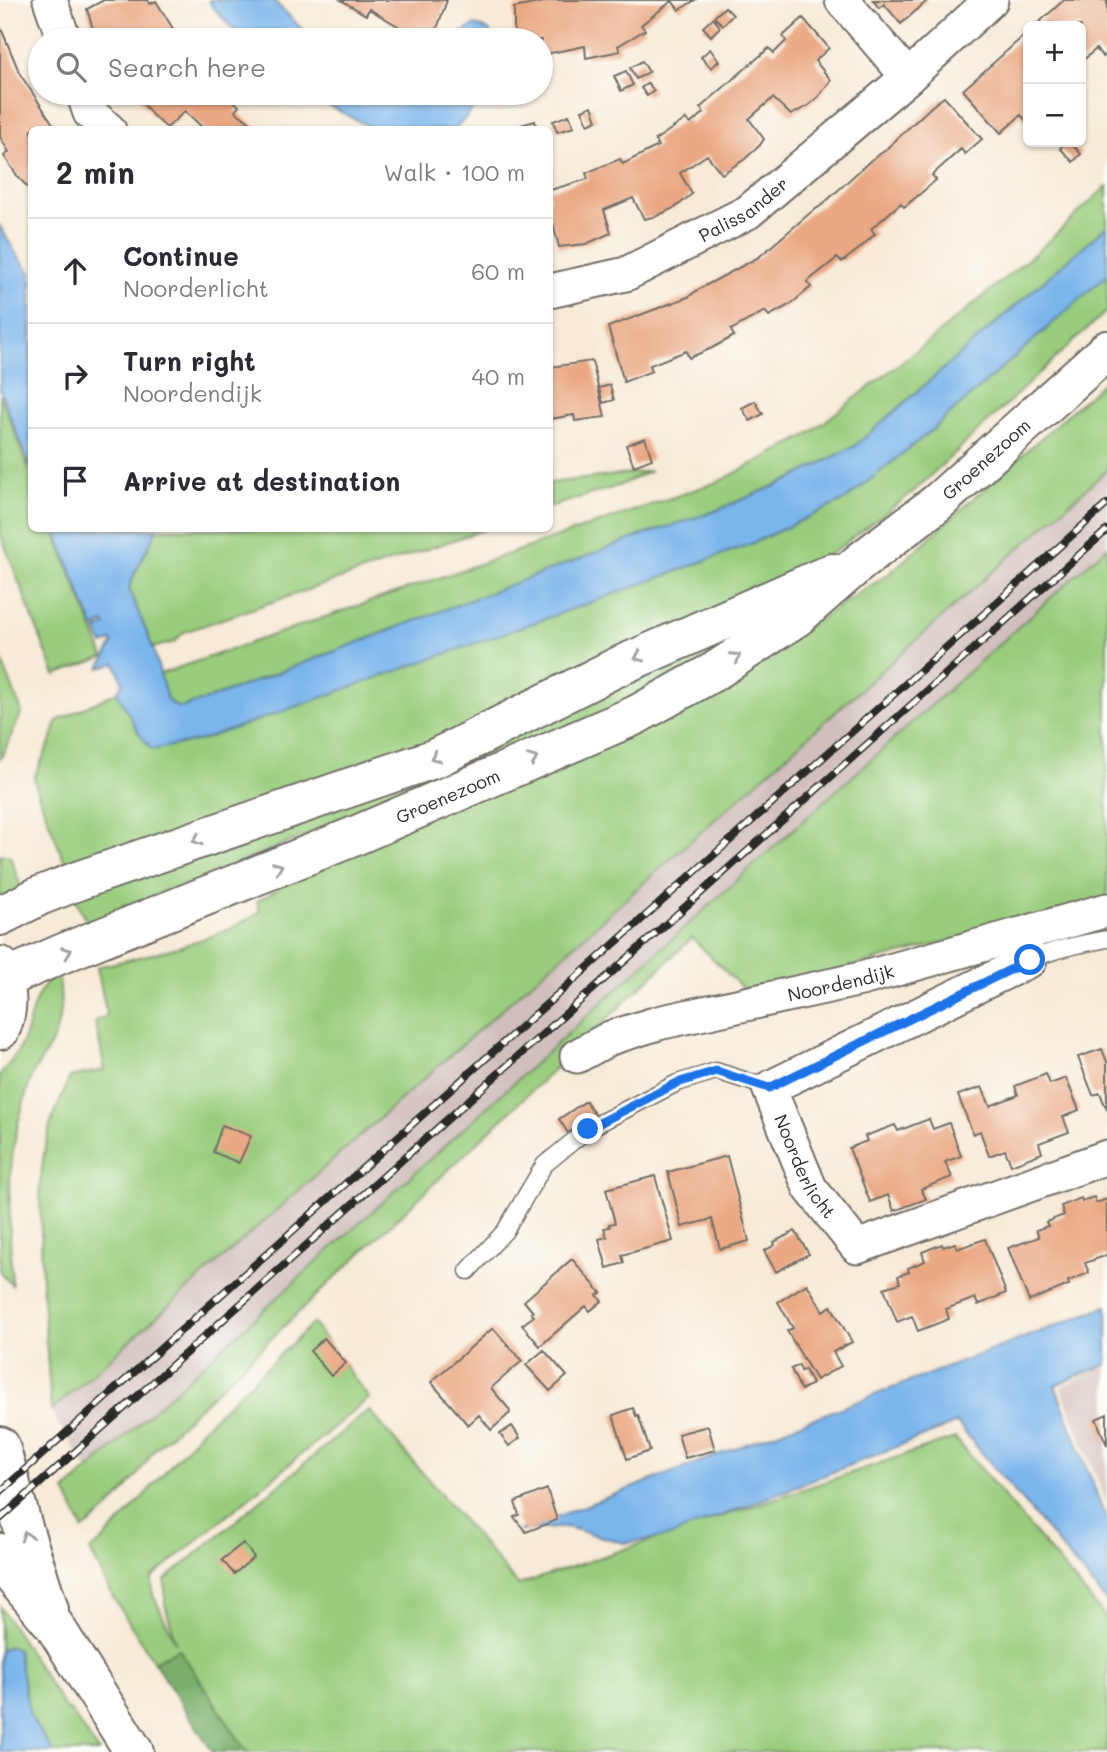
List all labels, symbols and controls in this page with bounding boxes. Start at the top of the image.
map controls [1023,21,1086,147]
button: + [1023,21,1086,84]
search box [28,28,553,105]
icon: search [52,48,90,86]
text: Search here [108,50,266,84]
button: − [1023,84,1086,147]
text: 2 min [56,152,135,192]
text: Walk · 100 m [383,157,525,187]
street label: Palissander [694,172,793,247]
text: Continue [123,239,239,273]
icon: ahead [56,252,94,290]
text: 60 m [471,256,525,286]
text: Noorderlicht [123,273,269,303]
text: Turn right [123,344,256,378]
icon: right [56,357,94,395]
text: 40 m [472,361,525,391]
text: Noordendijk [123,378,262,408]
street label: Groenezoom [937,413,1035,505]
icon: arrive [56,462,94,500]
text: Arrive at destination [123,464,400,498]
one-way arrow [634,649,647,663]
one-way arrow [728,653,741,666]
one-way arrow [430,749,442,763]
one-way arrow [525,753,538,767]
street label: Groenezoom [392,763,503,829]
one-way arrow [192,832,204,846]
one-way arrow [271,861,283,875]
route start [1014,944,1045,975]
one-way arrow [60,946,72,960]
street label: Noordendijk [785,958,897,1007]
street label: Noorderlicht [769,1111,841,1223]
route end [572,1113,603,1144]
one-way arrow [19,1530,34,1542]

